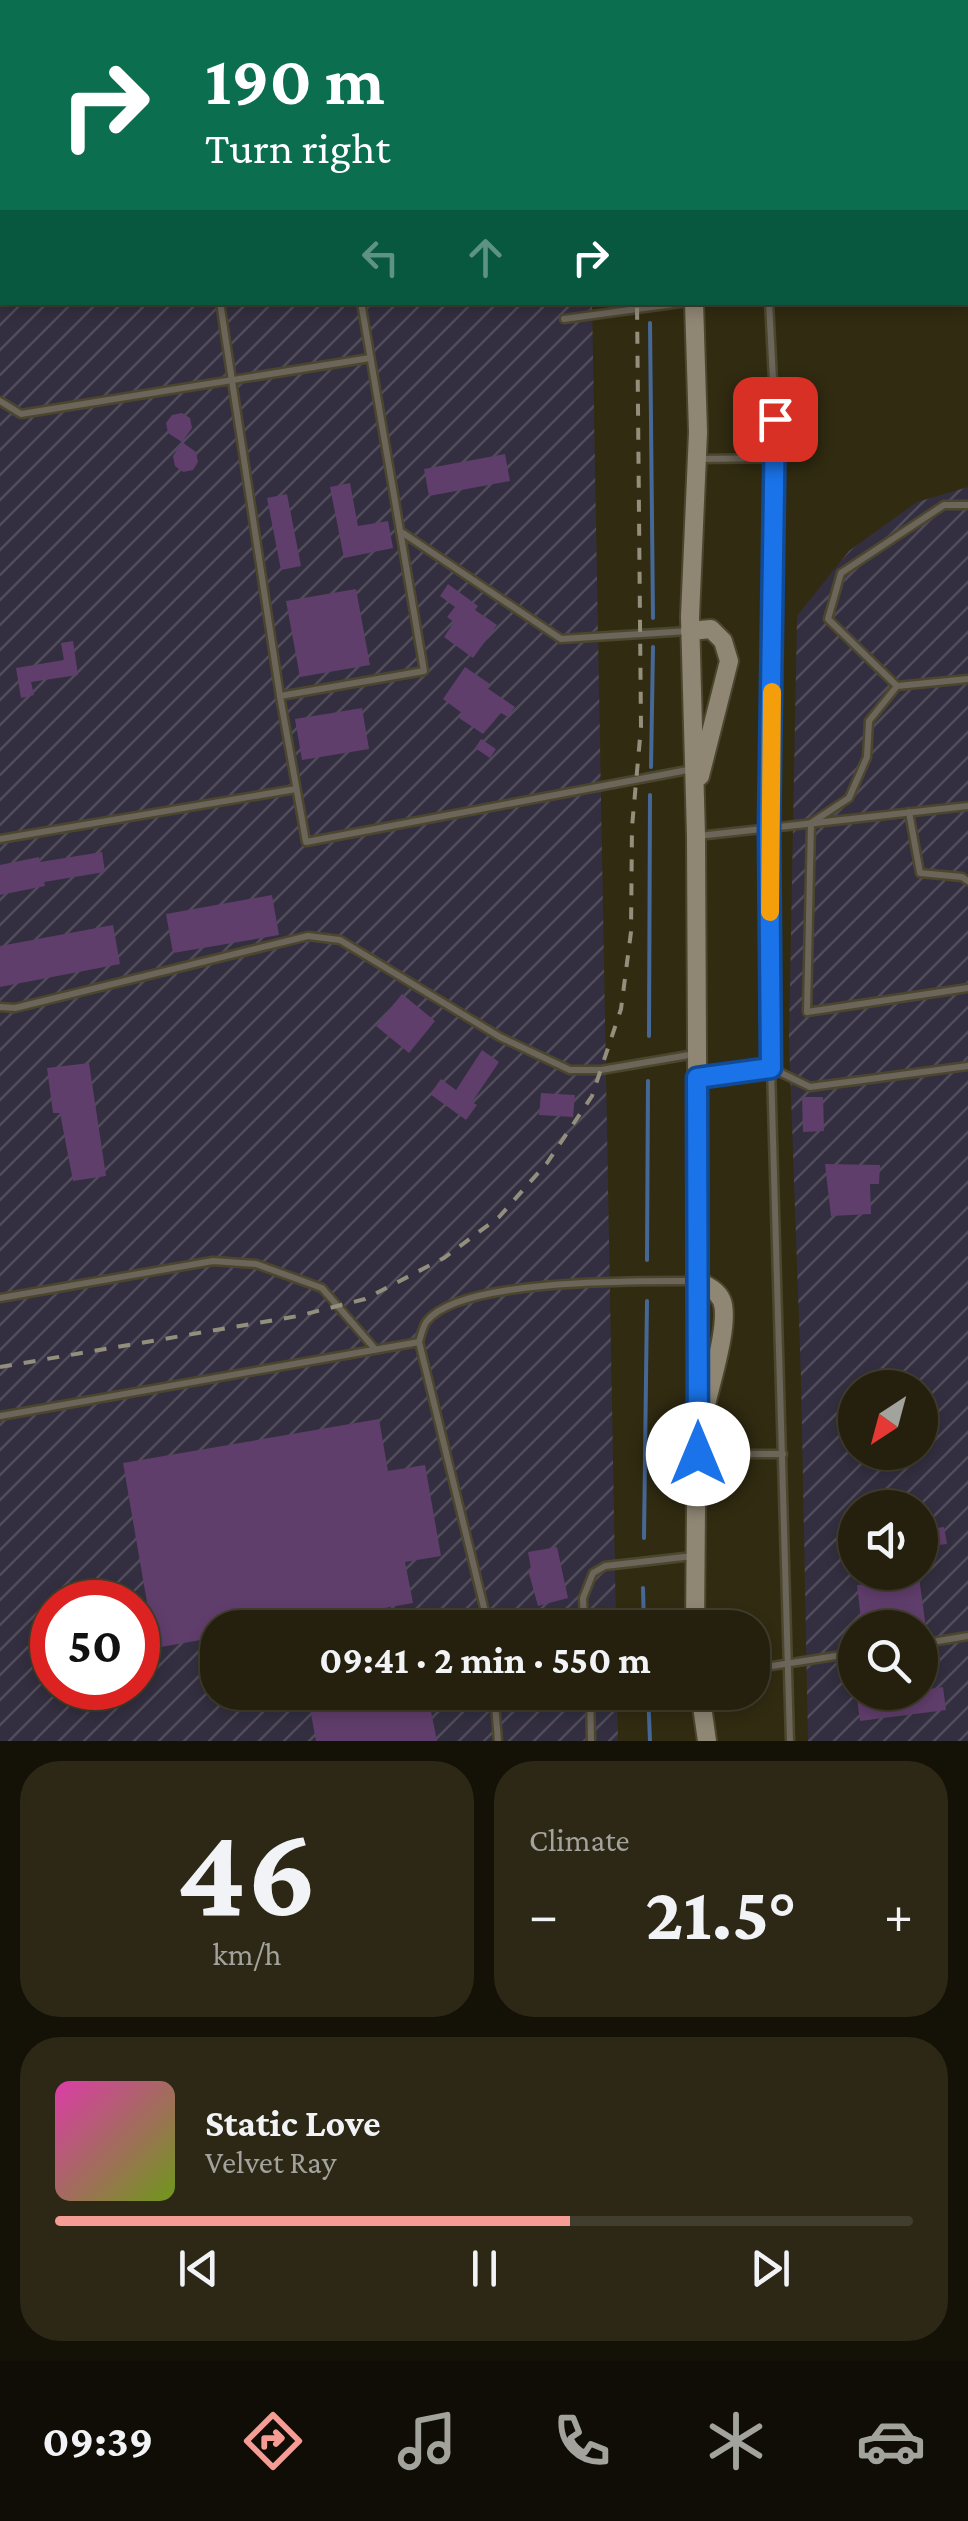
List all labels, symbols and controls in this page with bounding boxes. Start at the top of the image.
icon: right [40,40,170,170]
text: 190 m [205,41,385,119]
text: Turn right [205,123,390,173]
icon: left [353,230,408,285]
icon: ahead [458,230,513,285]
icon: right [563,230,618,285]
pin [733,377,818,462]
icon: arrive [748,392,803,447]
north arrow [838,1370,938,1470]
map controls [838,1370,938,1710]
position arrow [646,1402,750,1506]
button: sound [838,1490,938,1590]
speed limit sign: 50 [30,1580,160,1710]
button: search [838,1610,938,1710]
text: 09:41 · 2 min · 550 m [319,1639,651,1681]
text: 46 [176,1798,318,1943]
text: Climate [529,1822,630,1858]
text: 21.5° [645,1872,797,1955]
text: − [529,1884,558,1945]
text: + [884,1884,913,1945]
text: km/h [213,1936,282,1972]
text: Static Love [205,2102,381,2144]
text: Velvet Ray [205,2144,336,2180]
icon: previous [171,2241,226,2296]
icon: pause [457,2241,512,2296]
icon: next [743,2241,798,2296]
icon: directions [238,2406,308,2476]
icon: music [392,2406,462,2476]
icon: phone [547,2406,617,2476]
icon: climate [701,2406,771,2476]
icon: car [856,2406,926,2476]
text: 09:39 [42,2416,153,2466]

